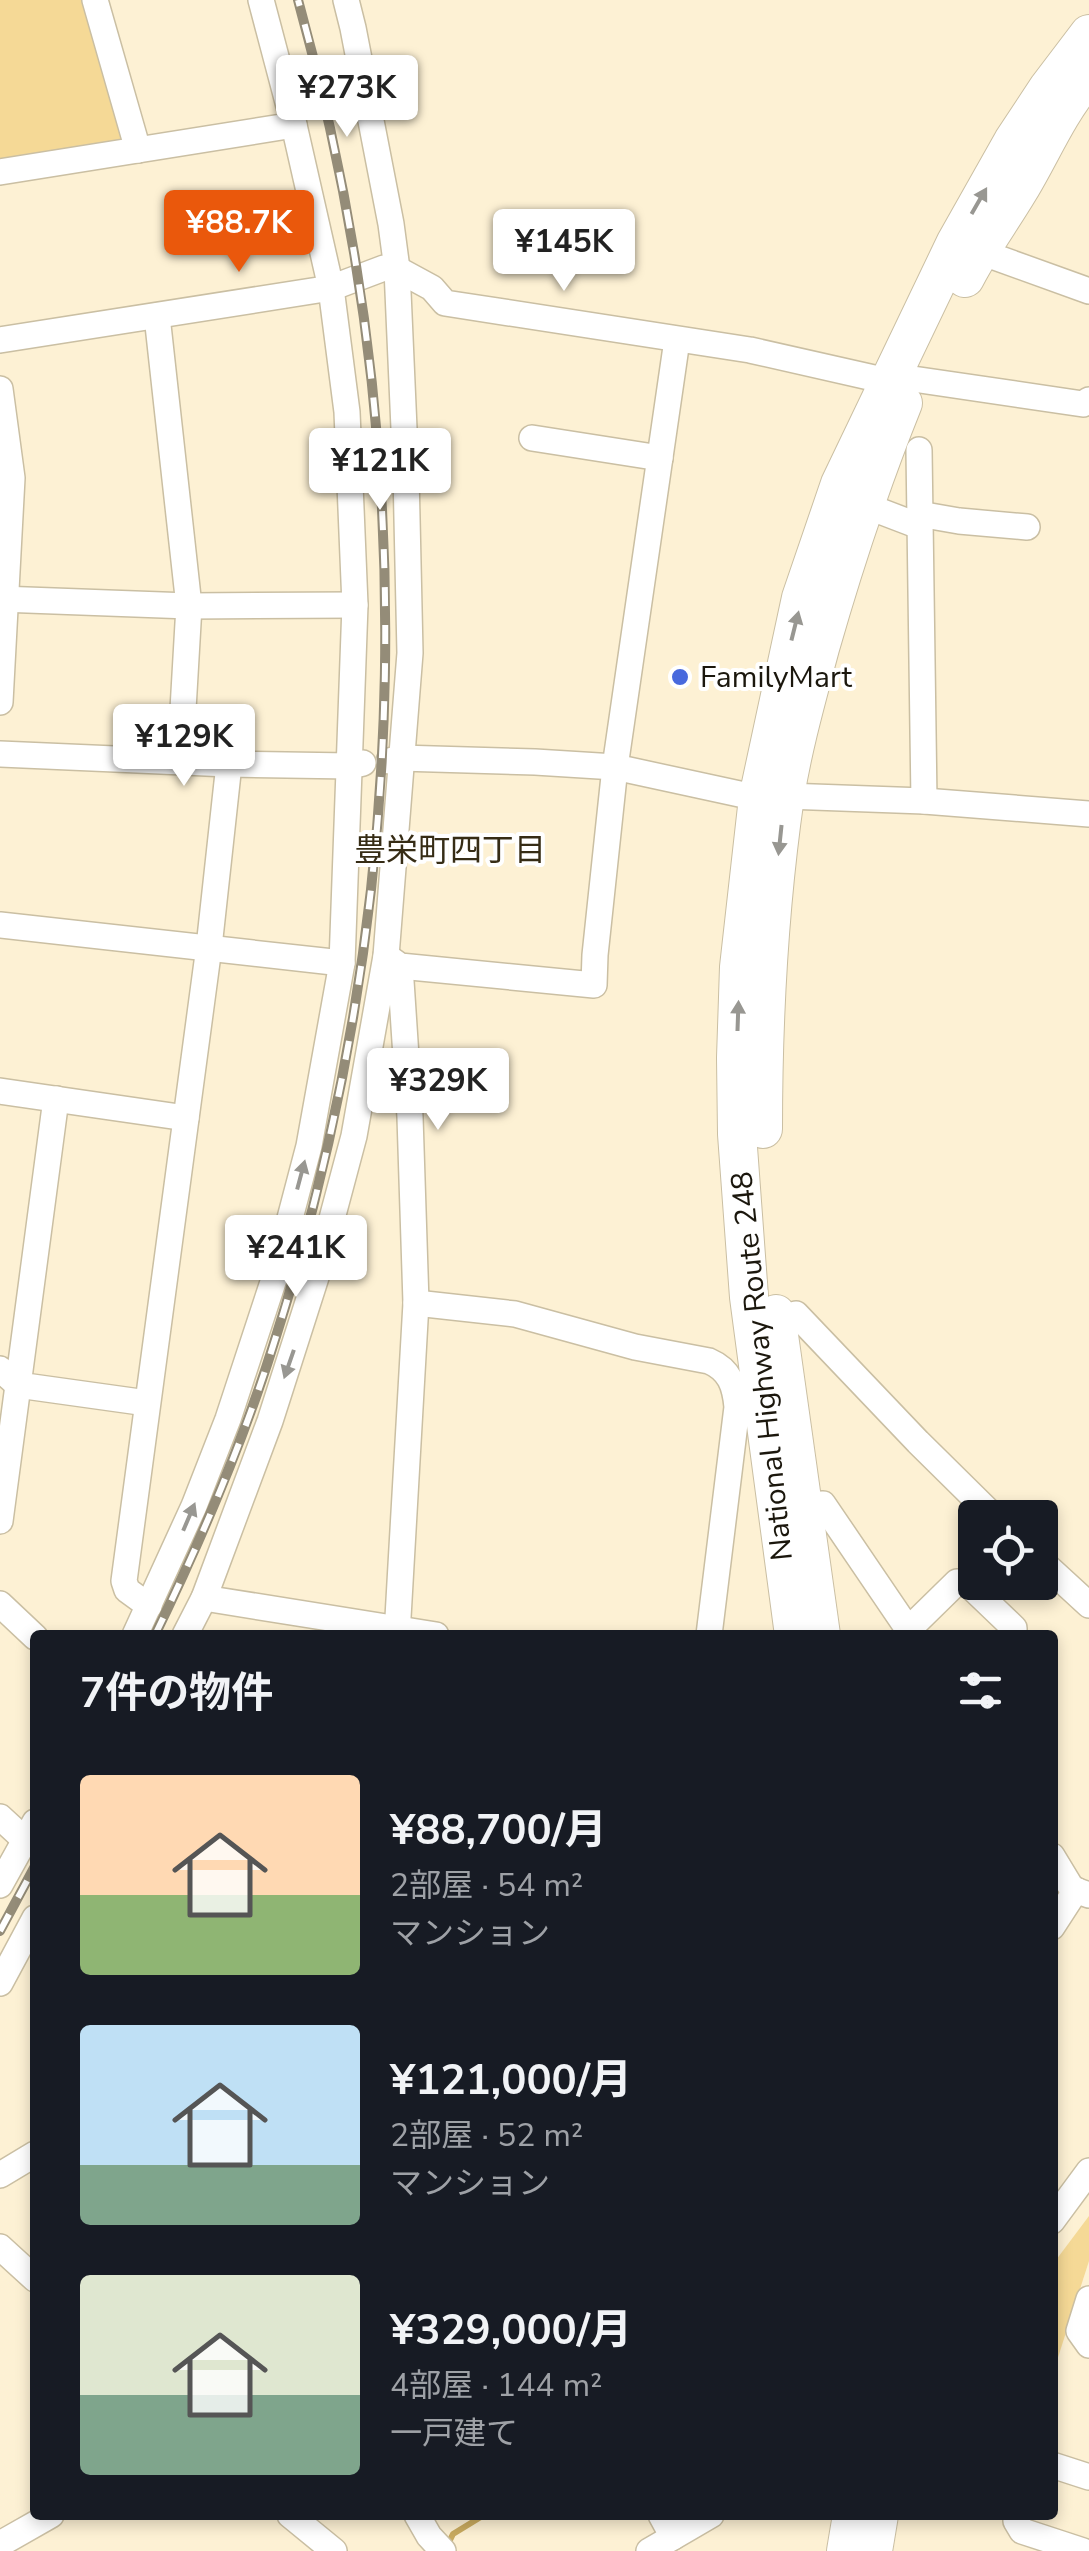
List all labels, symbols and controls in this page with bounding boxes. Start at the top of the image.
pin: ¥273K [277,55,417,140]
text: ¥273K [298,66,396,109]
one-way arrow [970,186,987,215]
pin: ¥88.7K [158,190,320,275]
text: ¥88.7K [186,201,292,244]
pin: ¥145K [494,209,634,294]
text: ¥145K [515,220,613,263]
pin: ¥121K [310,428,450,513]
text: ¥121K [331,439,429,482]
one-way arrow [788,610,803,641]
place label: FamilyMart [700,657,852,698]
marker: FamilyMart [669,666,691,688]
pin: ¥129K [114,704,254,789]
text: ¥129K [135,715,233,758]
one-way arrow [772,825,788,856]
district label: 豊栄町四丁目 [354,829,546,872]
one-way arrow [730,1000,746,1032]
pin: ¥329K [368,1048,508,1133]
text: ¥329K [389,1059,487,1102]
one-way arrow [294,1159,310,1190]
street label: National Highway Route 248 [721,1169,803,1563]
pin: ¥241K [226,1215,366,1300]
text: ¥241K [247,1226,345,1269]
one-way arrow [281,1349,296,1379]
map controls [958,1500,1058,1600]
button: locate [958,1500,1058,1600]
one-way arrow [181,1502,197,1532]
icon: filters [953,1663,1008,1718]
text: 7件の物件 [80,1665,273,1722]
text: ¥88,700/月 [390,1802,607,1859]
icon: home [160,1815,280,1935]
text: 2部屋 · 54 m² [390,1864,583,1907]
text: マンション [390,1912,550,1955]
text: ¥121,000/月 [390,2052,632,2109]
icon: home [160,2065,280,2185]
text: 2部屋 · 52 m² [390,2114,583,2157]
text: マンション [390,2162,550,2205]
text: ¥329,000/月 [390,2302,632,2359]
icon: home [160,2315,280,2435]
text: 4部屋 · 144 m² [390,2364,602,2407]
text: 一戸建て [390,2412,518,2455]

